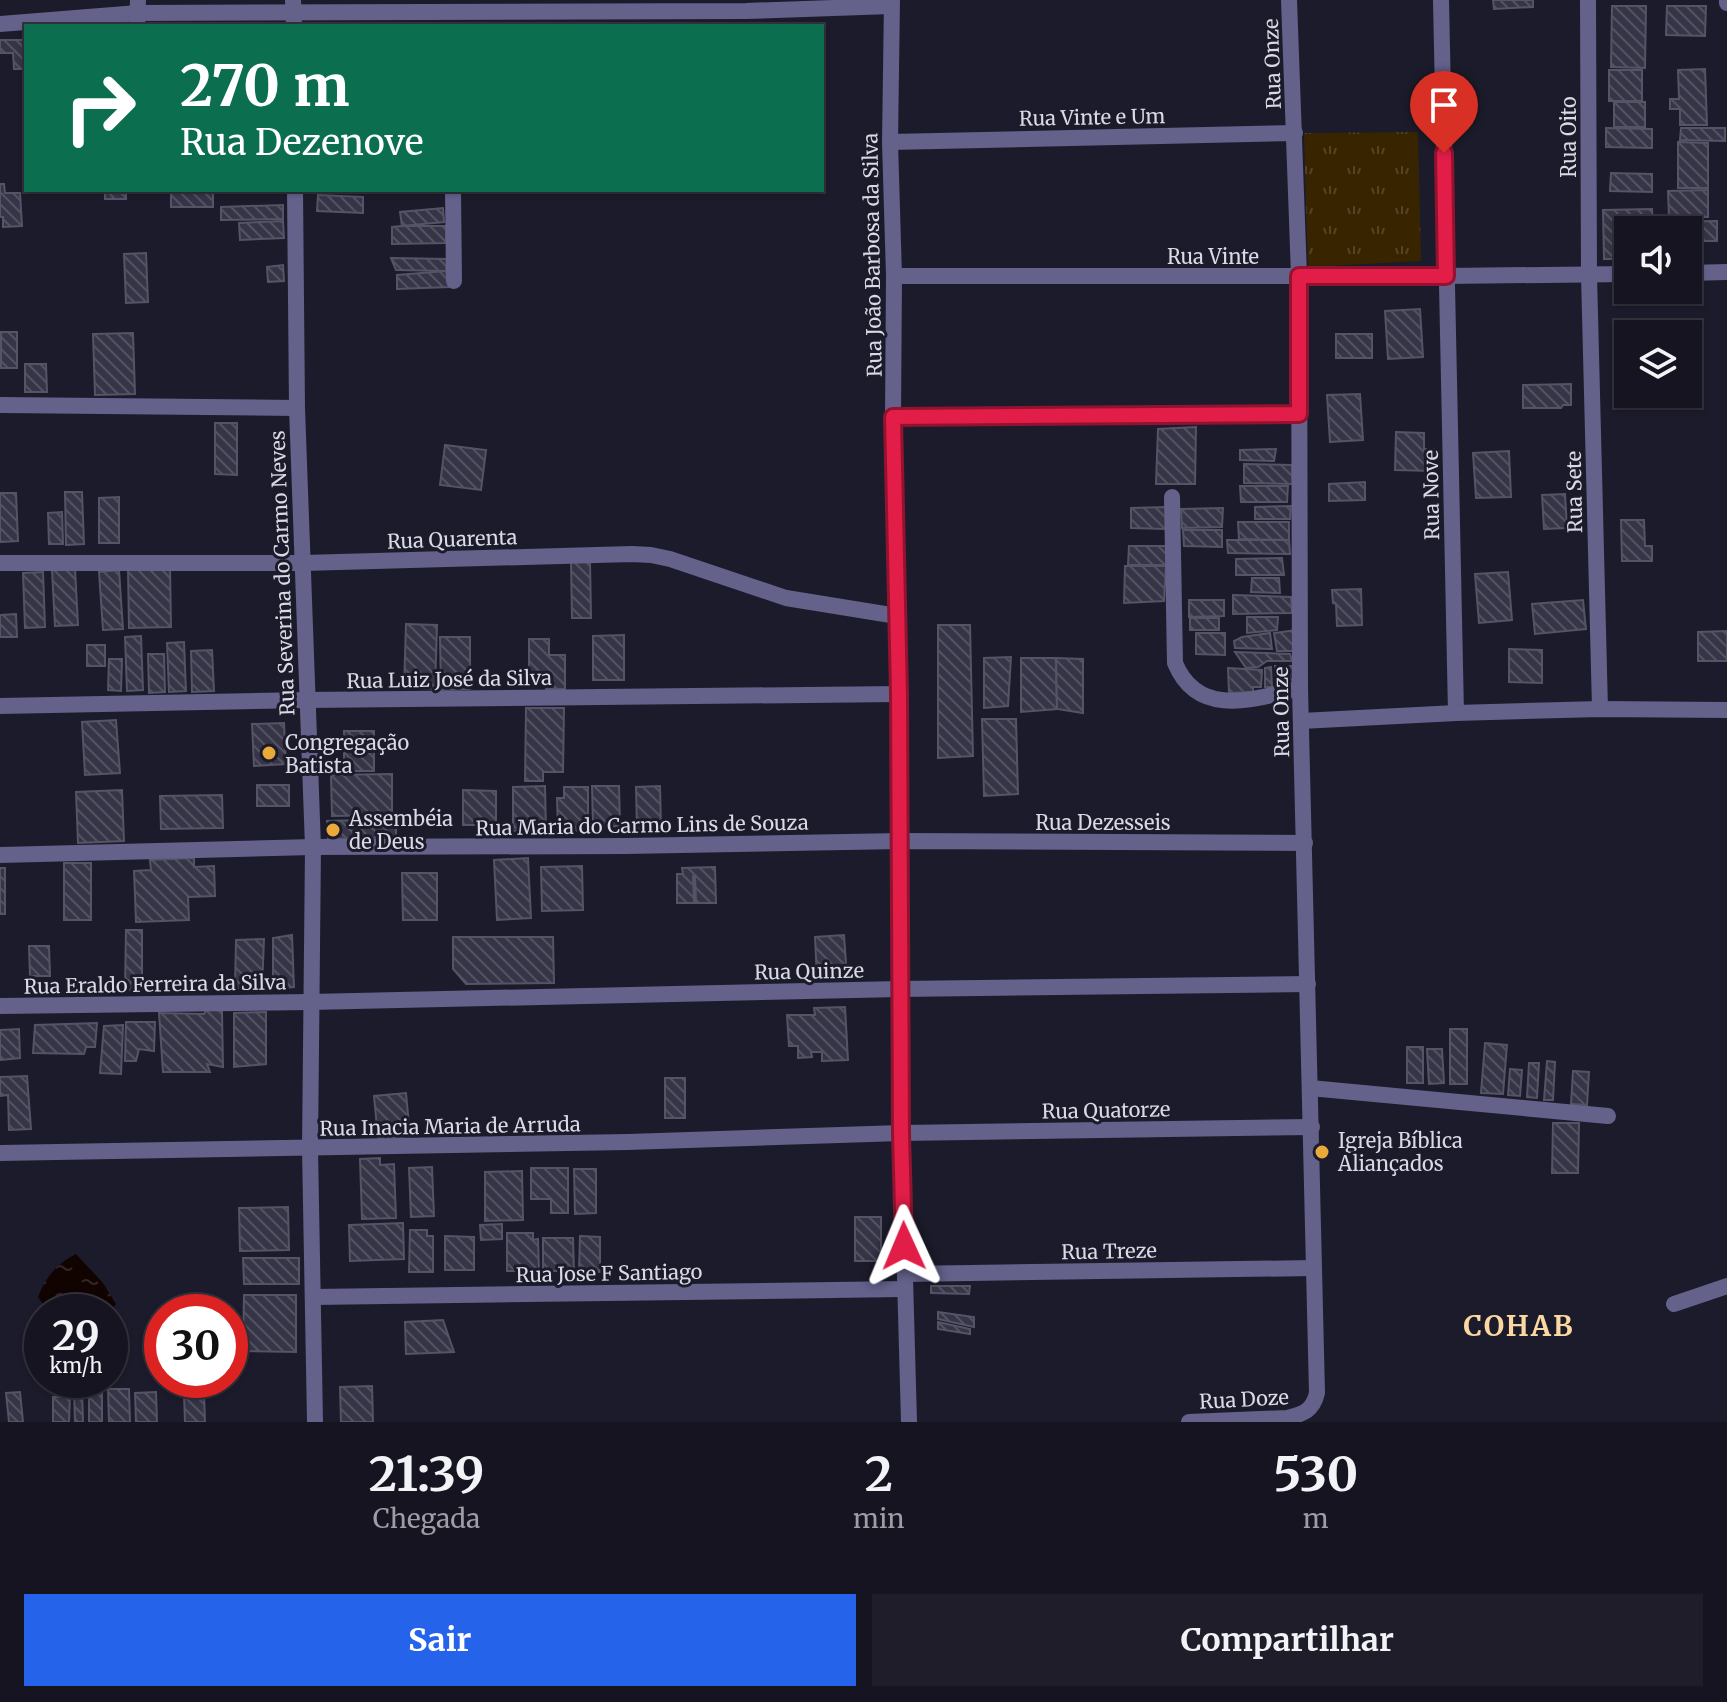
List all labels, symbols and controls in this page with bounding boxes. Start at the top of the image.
street label: Rua Onze [1258,18,1286,110]
text: 270 m [180,51,350,121]
icon: right [48,56,152,160]
pin [1410,71,1478,153]
icon: arrive [1422,83,1466,127]
street label: Rua Oito [1556,96,1581,178]
street label: Rua Vinte e Um [1019,103,1165,131]
text: Rua Dezenove [180,120,424,165]
street label: Rua João Barbosa da Silva [857,132,887,377]
map controls [1614,216,1702,408]
button: sound [1614,216,1702,304]
street label: Rua Vinte [1167,244,1259,269]
button: layers [1614,320,1702,408]
street label: Rua Severina do Carmo Neves [265,430,299,716]
street label: Rua Nove [1418,450,1444,540]
street label: Rua Sete [1561,451,1587,533]
street label: Rua Quarenta [386,524,518,554]
street label: Rua Luiz José da Silva [346,665,552,693]
street label: Rua Onze [1268,666,1294,758]
place label: Congregação Batista [285,730,410,778]
marker: Congregação Batista [260,744,278,762]
place label: Assembéia de Deus [348,806,453,854]
street label: Rua Maria do Carmo Lins de Souza [475,810,809,840]
street label: Rua Dezesseis [1035,810,1171,835]
marker: Assembéia de Deus [324,821,342,839]
street label: Rua Quinze [754,958,864,984]
street label: Rua Eraldo Ferreira da Silva [23,969,287,999]
street label: Rua Quatorze [1041,1096,1171,1124]
street label: Rua Inacia Maria de Arruda [319,1111,581,1141]
place label: Igreja Bíblica Aliançados [1337,1128,1463,1176]
marker: Igreja Bíblica Aliançados [1313,1143,1331,1161]
position arrow [862,1204,946,1288]
street label: Rua Treze [1061,1238,1157,1264]
street label: Rua Jose F Santiago [515,1259,703,1287]
speed limit sign: 30 [144,1294,248,1398]
district label: COHAB [1464,1308,1574,1344]
text: 29 [52,1311,100,1361]
text: km/h [50,1353,102,1378]
street label: Rua Doze [1198,1384,1290,1414]
text: 21:39 [369,1444,484,1504]
text: 2 [865,1444,893,1504]
text: 530 [1273,1444,1358,1504]
text: Chegada [373,1502,480,1535]
text: min [853,1502,905,1535]
text: m [1303,1502,1329,1535]
button: Sair [24,1594,856,1686]
button: Compartilhar [872,1594,1703,1686]

